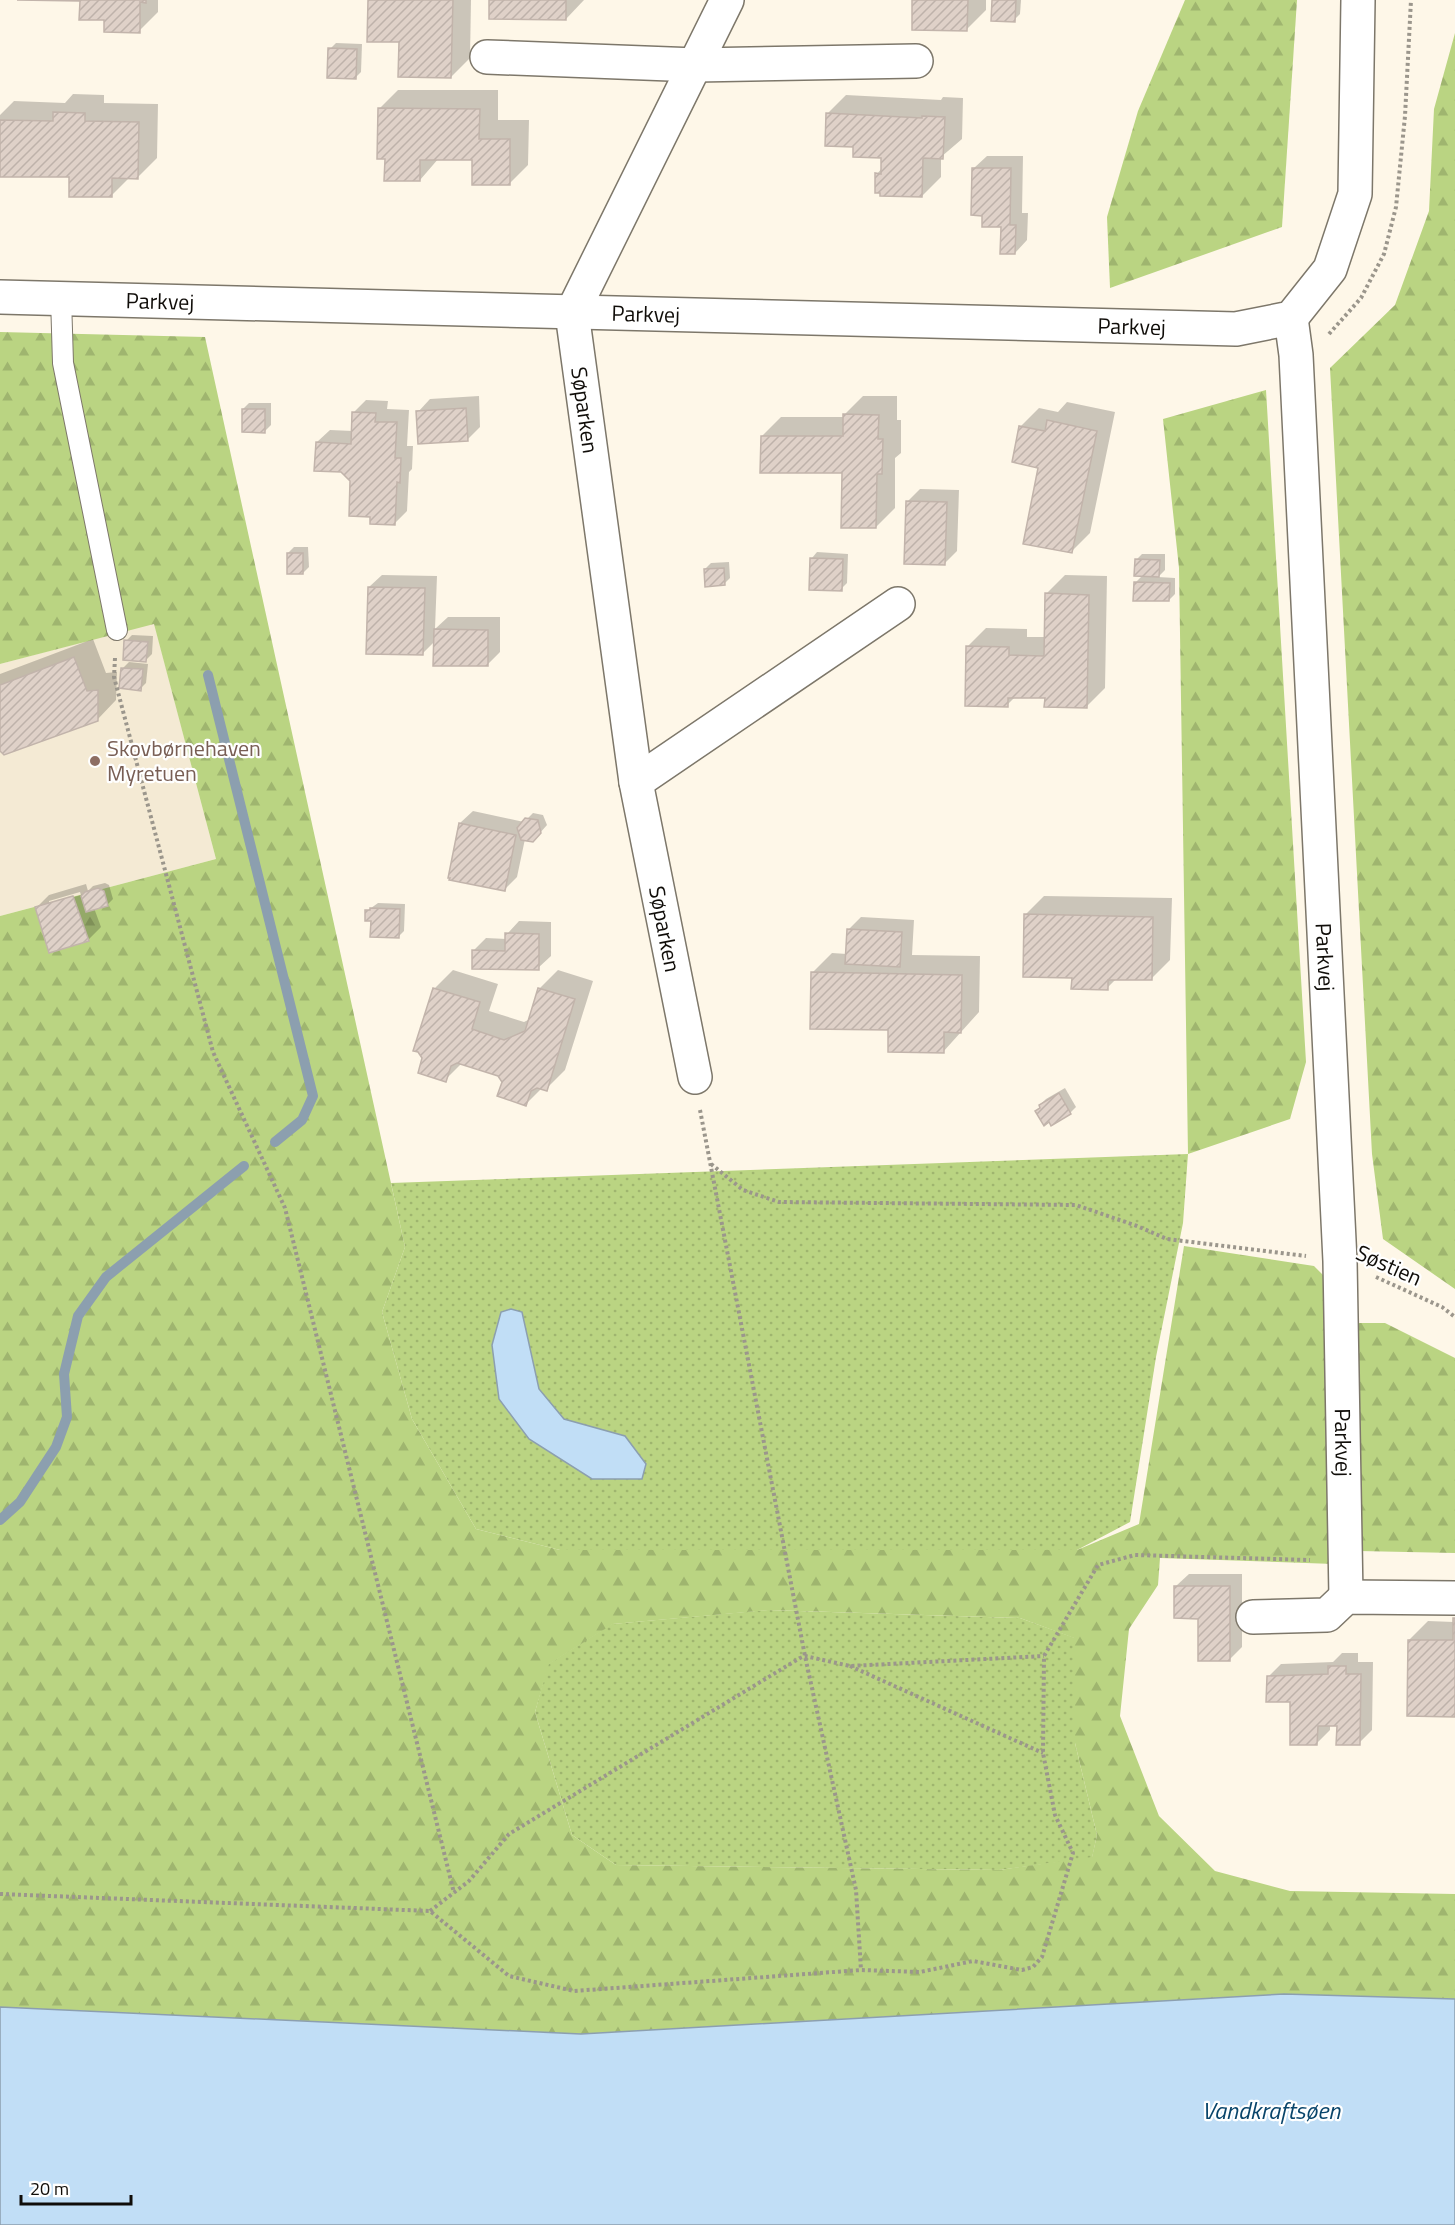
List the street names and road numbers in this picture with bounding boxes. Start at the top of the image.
street label: Parkvej [125,283,195,319]
street label: Parkvej [611,296,680,332]
street label: Parkvej [1097,308,1166,344]
street label: Søparken [562,365,608,455]
street label: Søparken [640,883,690,975]
street label: Parkvej [1307,922,1344,992]
street label: Søstien [1350,1235,1428,1295]
street label: Parkvej [1326,1408,1361,1477]

